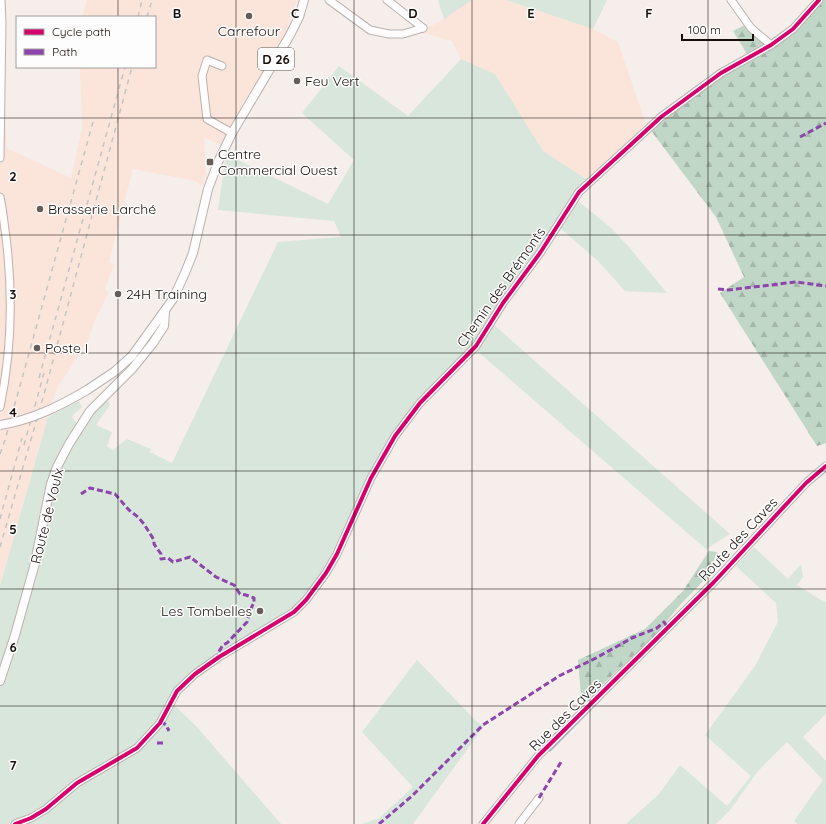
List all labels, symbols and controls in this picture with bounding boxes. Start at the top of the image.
text: B [173,5,181,21]
text: C [291,5,299,21]
text: D [408,5,418,21]
text: E [527,5,535,21]
text: F [645,5,653,21]
marker: Carrefour [244,11,254,21]
legend [16,16,156,68]
scale bar [682,16,753,42]
place label: Carrefour [218,22,281,40]
text: 100 m [688,22,721,37]
text: Cycle path [52,24,111,39]
text: Path [52,44,77,59]
road number: D 26 [258,48,294,70]
place label: Feu Vert [305,72,360,90]
marker: Feu Vert [292,76,302,86]
place label: Centre Commercial Ouest [218,145,338,179]
marker: Centre Commercial Ouest [205,157,215,167]
text: 2 [9,168,17,184]
place label: Brasserie Larché [48,200,156,218]
marker: Brasserie Larché [35,204,45,214]
street label: Chemin des Brémonts [453,223,549,351]
place label: 24H Training [126,285,207,303]
text: 3 [10,286,17,302]
marker: 24H Training [113,289,123,299]
place label: Poste I [45,339,88,357]
marker: Poste I [32,343,42,353]
text: 4 [9,404,17,420]
street label: Route de Voulx [26,466,68,566]
street label: Route des Caves [695,493,781,585]
text: 5 [9,521,17,537]
place label: Les Tombelles [161,602,252,620]
marker: Les Tombelles [255,606,265,616]
text: 6 [9,639,17,655]
street label: Rue des Caves [525,675,605,755]
text: 7 [9,757,17,773]

